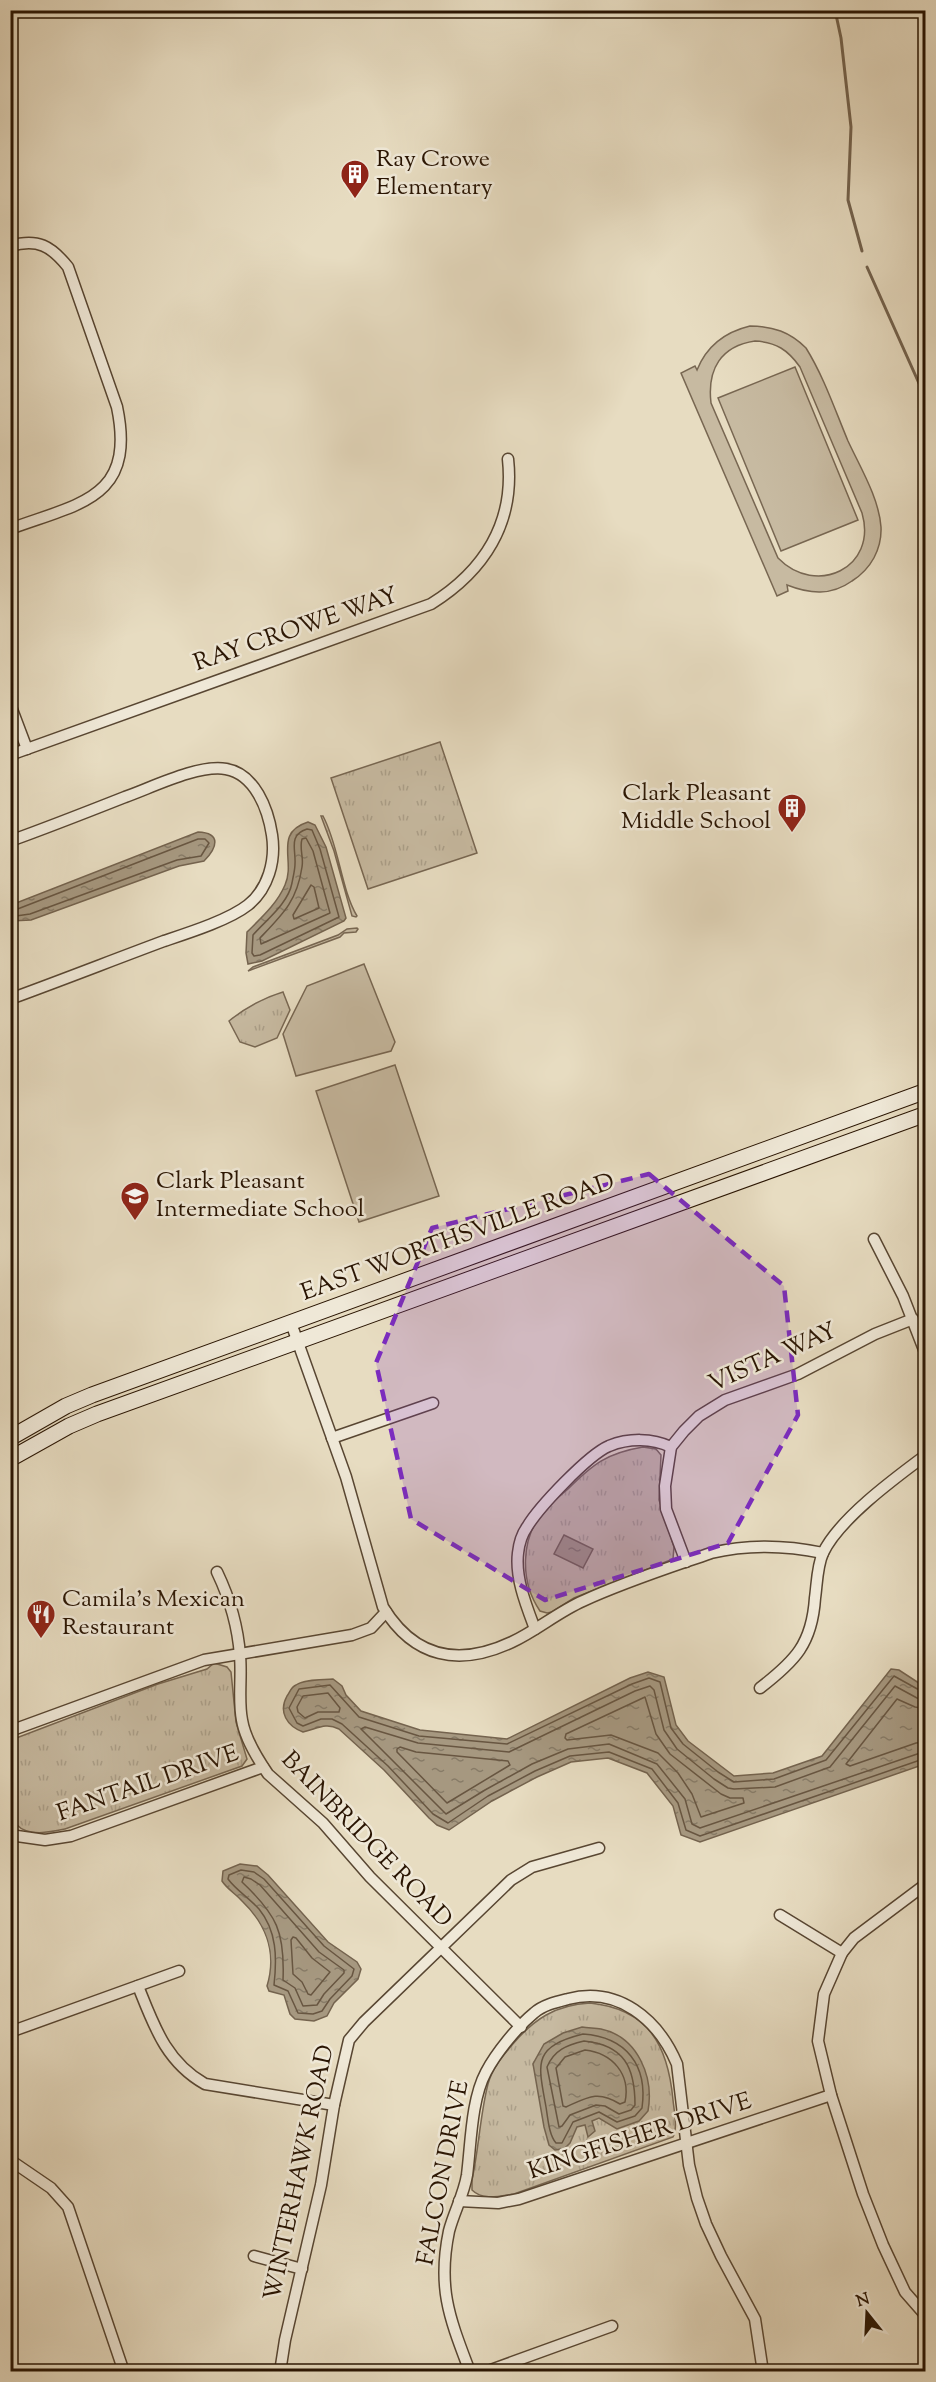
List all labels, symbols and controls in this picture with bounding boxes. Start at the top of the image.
place label: Ray Crowe Elementary [376,143,493,205]
building icon: Ray Crowe Elementary [339,158,371,200]
street label: RAY CROWE WAY [189,579,403,681]
place label: Clark Pleasant Middle School [621,777,771,839]
building icon: Clark Pleasant Middle School [776,792,808,834]
place label: Clark Pleasant Intermediate School [156,1165,365,1227]
street label: EAST WORTHSVILLE ROAD [296,1165,620,1311]
school or university icon: Clark Pleasant Intermediate School [119,1180,151,1222]
street label: VISTA WAY [703,1315,843,1401]
place label: Camila's Mexican Restaurant [62,1583,245,1645]
restaurant icon: Camila's Mexican Restaurant [25,1598,57,1640]
street label: FANTAIL DRIVE [53,1737,244,1831]
street label: BAINBRIDGE ROAD [273,1744,459,1936]
street label: WINTERHAWK ROAD [256,2042,344,2304]
street label: FALCON DRIVE [409,2077,479,2268]
street label: KINGFISHER DRIVE [524,2085,757,2189]
north arrow [837,2283,897,2343]
text: N [854,2288,873,2314]

